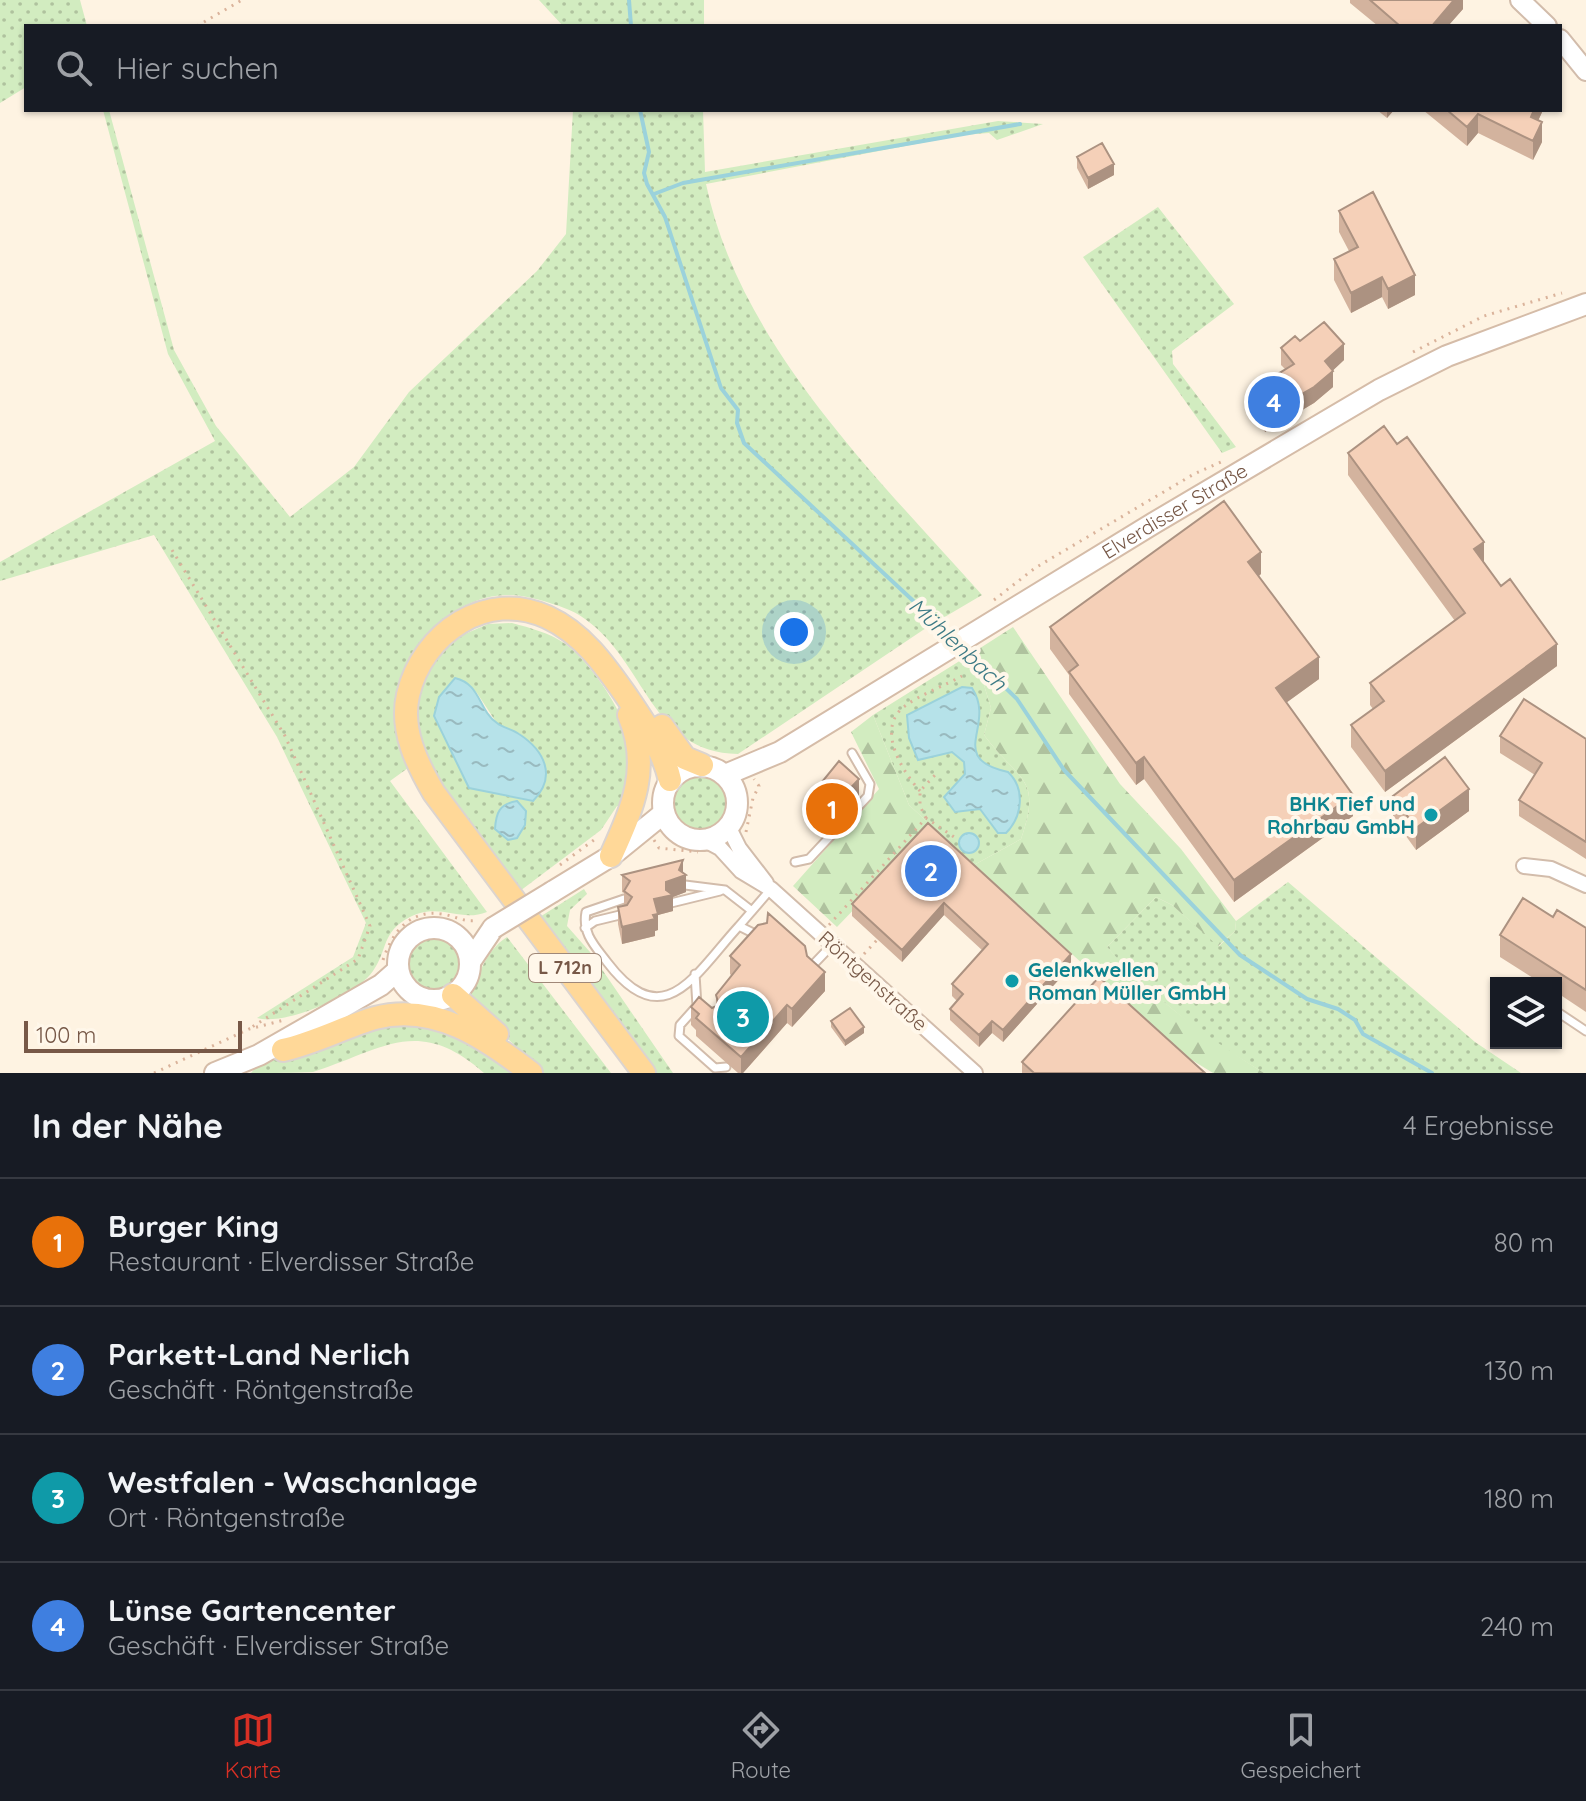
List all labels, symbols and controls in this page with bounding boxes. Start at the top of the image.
search box [24,24,1562,112]
icon: search [52,46,96,90]
text: Hier suchen [116,49,279,87]
pin: 4 [1248,372,1300,432]
street label: Elverdisser Straße [1097,458,1252,564]
water label: Mühlenbach [903,592,1013,697]
your location [774,612,814,652]
pin: 1 [806,779,858,839]
place label: BHK Tief und Rohrbau GmbH [1267,791,1415,839]
marker: BHK Tief und Rohrbau GmbH [1422,806,1440,824]
pin: 2 [905,841,957,901]
street label: Röntgenstraße [814,925,933,1036]
road number: L 712n [529,954,601,982]
place label: Gelenkwellen Roman Müller GmbH [1028,957,1227,1005]
marker: Gelenkwellen Roman Müller GmbH [1003,972,1021,990]
map controls [1490,977,1562,1049]
button: layers [1490,977,1562,1049]
pin: 3 [717,987,769,1047]
scale bar [24,1017,242,1053]
text: 100 m [36,1021,96,1049]
text: In der Nähe [32,1104,223,1147]
text: 4 Ergebnisse [1403,1109,1554,1142]
text: Burger King [108,1207,279,1245]
text: 1 [53,1226,63,1259]
text: 80 m [1494,1226,1554,1259]
text: Restaurant · Elverdisser Straße [108,1245,475,1278]
text: Parkett-Land Nerlich [108,1335,410,1373]
text: 2 [51,1354,65,1387]
text: 130 m [1484,1354,1554,1387]
text: Geschäft · Röntgenstraße [108,1373,414,1406]
text: Westfalen - Waschanlage [108,1463,478,1501]
text: 3 [51,1482,65,1515]
text: 180 m [1484,1482,1554,1515]
text: Ort · Röntgenstraße [108,1501,345,1534]
text: Lünse Gartencenter [108,1591,396,1629]
text: 4 [50,1610,66,1643]
text: 240 m [1480,1610,1554,1643]
text: Geschäft · Elverdisser Straße [108,1629,449,1662]
tab: Karte [225,1708,281,1784]
tab: Route [731,1708,791,1784]
tab: Gespeichert [1240,1708,1361,1784]

